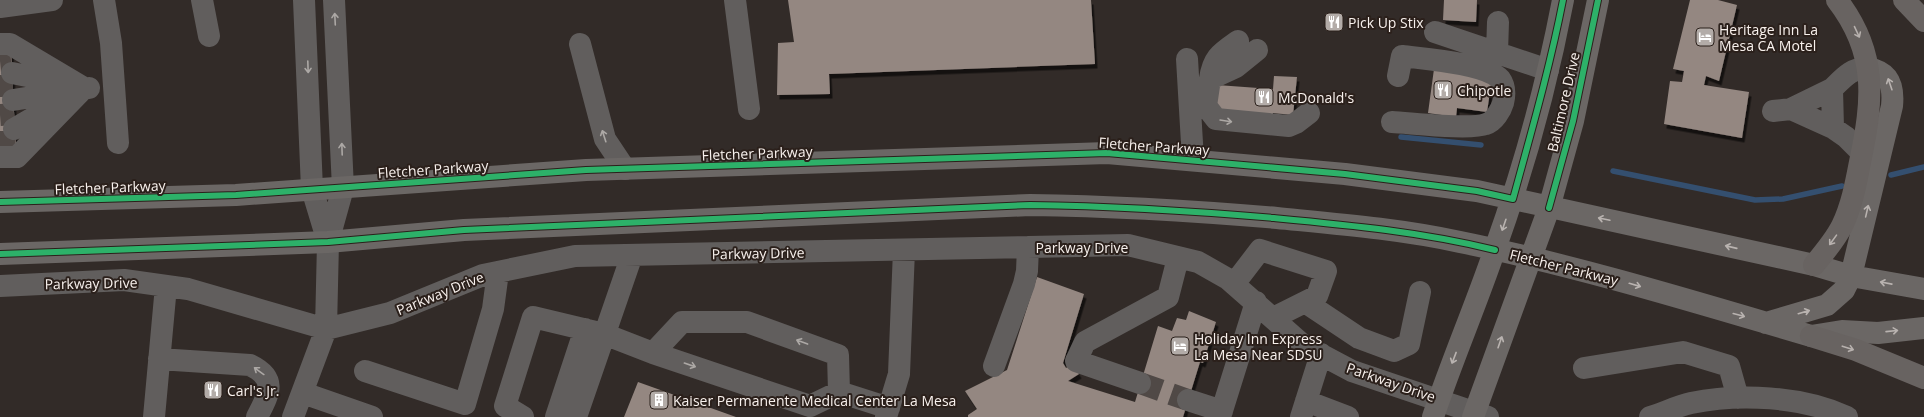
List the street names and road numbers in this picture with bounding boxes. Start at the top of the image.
street label: Baltimore Drive [1542,50,1584,154]
street label: Fletcher Parkway [1098,133,1211,159]
street label: Fletcher Parkway [701,142,814,164]
street label: Fletcher Parkway [377,156,490,182]
street label: Fletcher Parkway [54,176,167,198]
street label: Parkway Drive [1036,238,1129,257]
street label: Parkway Drive [711,243,805,263]
street label: Fletcher Parkway [1508,244,1621,290]
street label: Parkway Drive [393,267,487,319]
street label: Parkway Drive [44,273,138,293]
street label: Parkway Drive [1344,358,1438,406]

